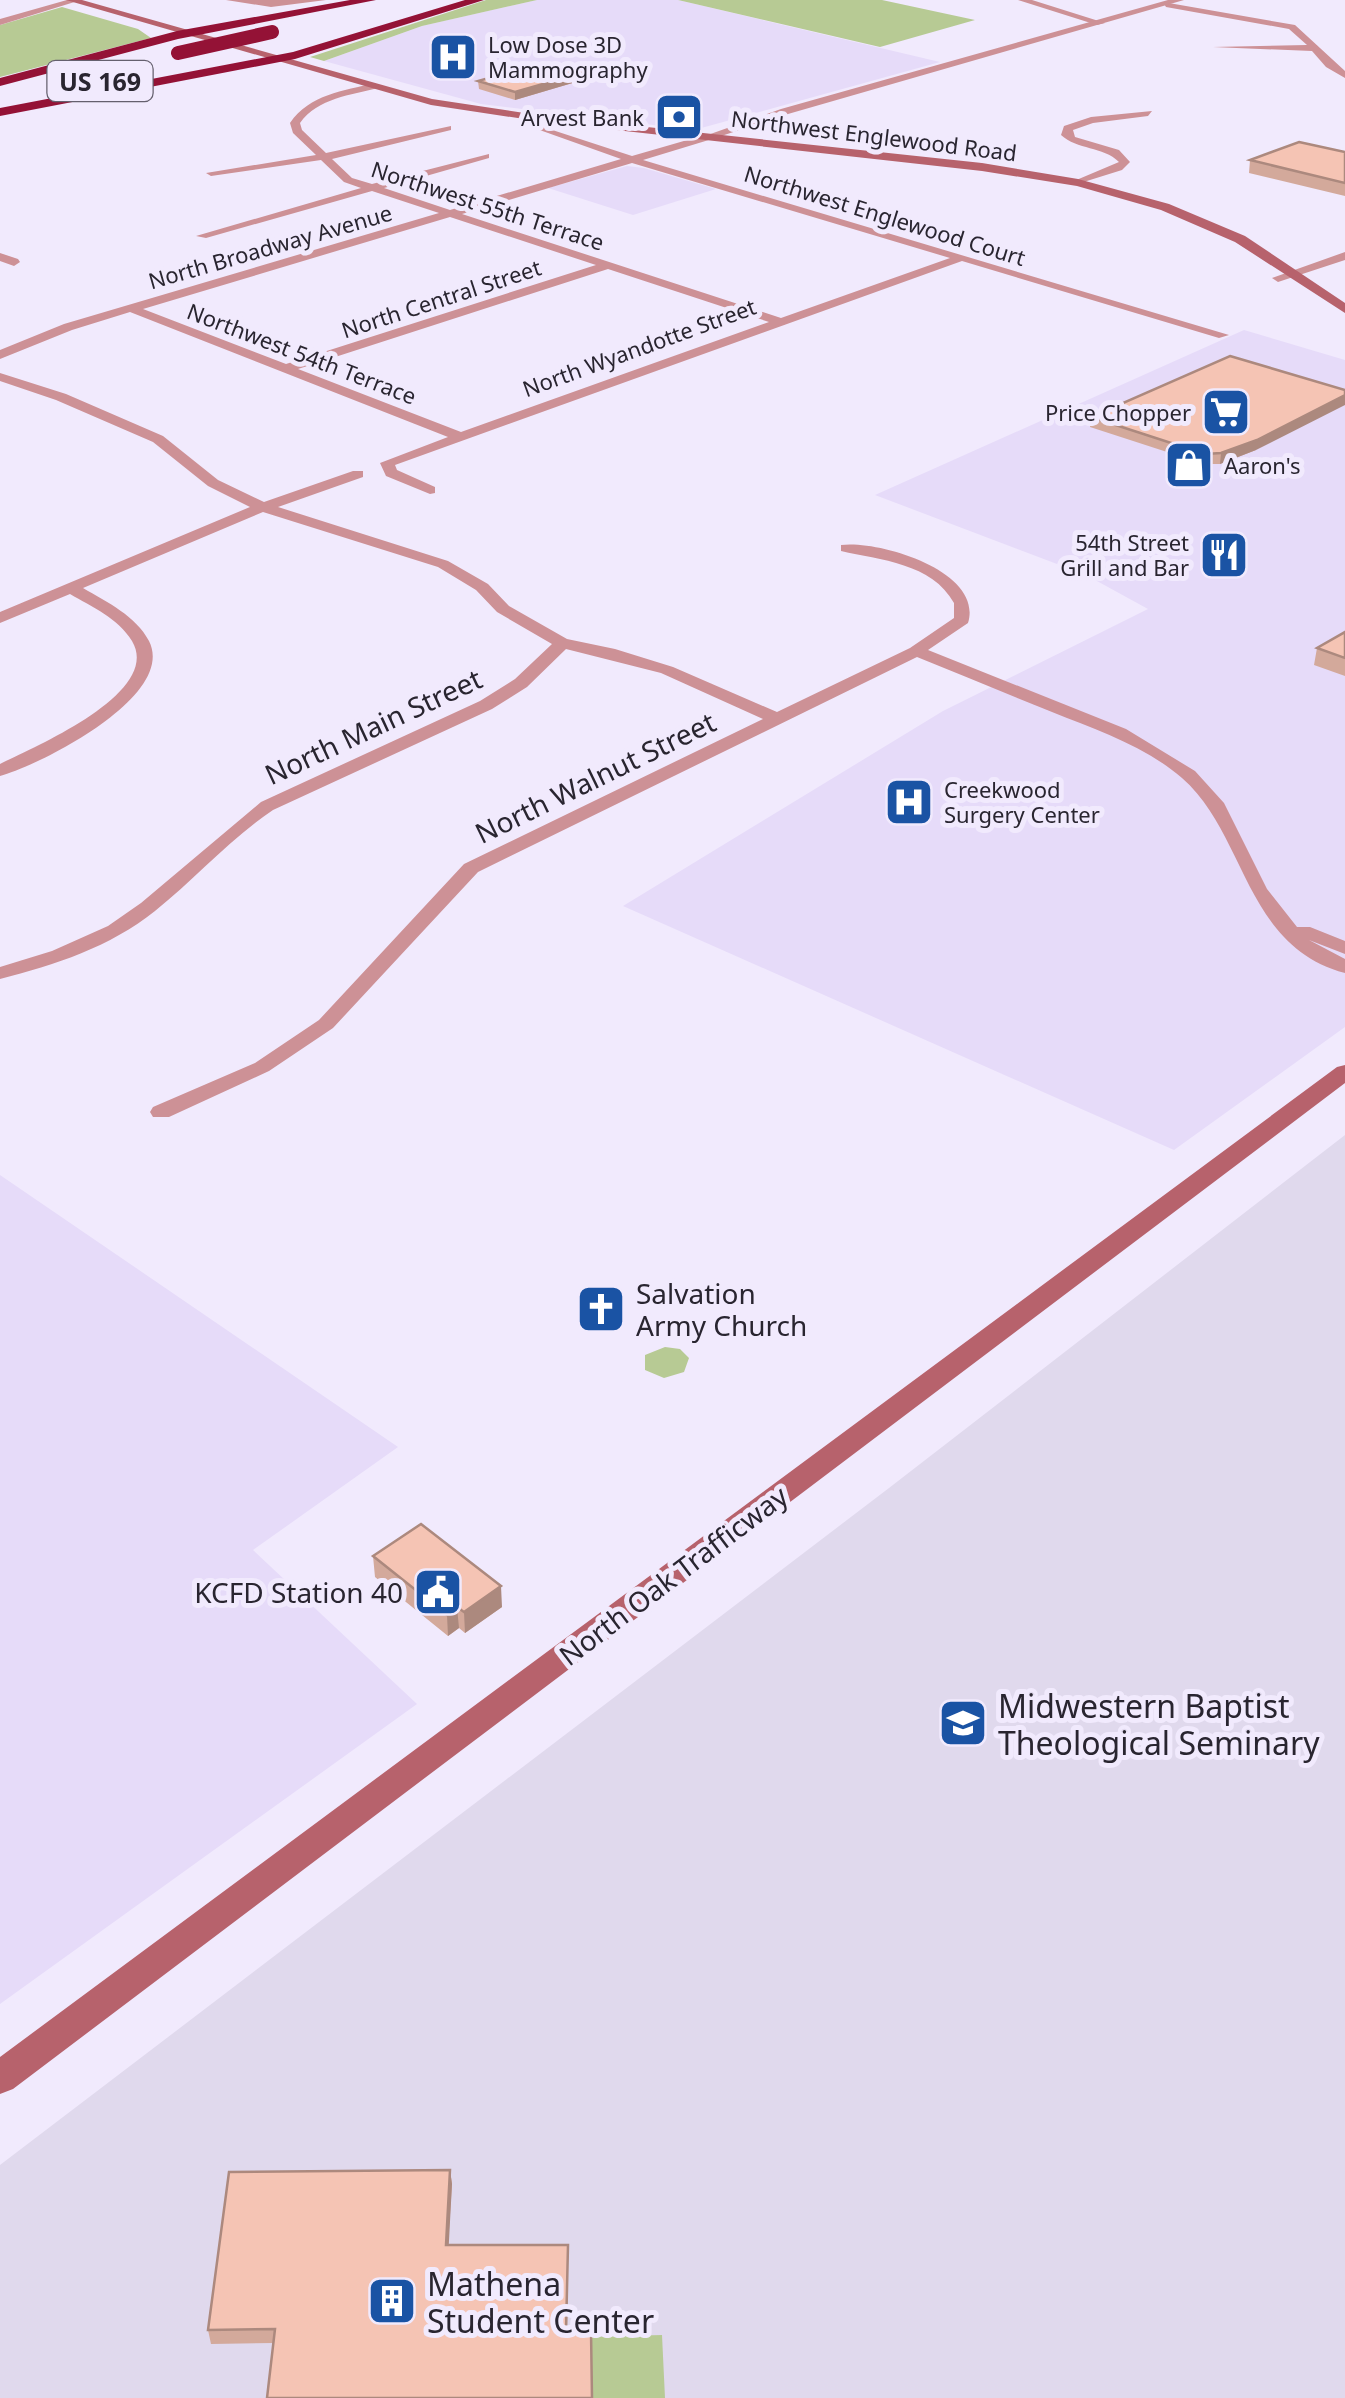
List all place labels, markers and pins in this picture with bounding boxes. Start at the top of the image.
place label: Low Dose 3D Mammography [488,29,648,84]
hospital icon: Low Dose 3D Mammography [427,31,479,83]
bank icon: Arvest Bank [653,91,705,143]
place label: Arvest Bank [521,102,644,132]
supermarket icon: Price Chopper [1200,386,1252,438]
place label: Price Chopper [1045,397,1191,427]
shop icon: Aaron's [1163,439,1215,491]
place label: Aaron's [1224,450,1301,480]
place label: 54th Street Grill and Bar [1060,527,1189,582]
restaurant icon: 54th Street Grill and Bar [1198,529,1250,581]
place label: Creekwood Surgery Center [944,774,1100,829]
hospital icon: Creekwood Surgery Center [883,776,935,828]
place label: Salvation Army Church [636,1274,807,1344]
church icon: Salvation Army Church [575,1283,627,1335]
public building icon: KCFD Station 40 [412,1566,464,1618]
place label: KCFD Station 40 [194,1573,403,1611]
place label: Midwestern Baptist Theological Seminary [998,1684,1320,1764]
school or university icon: Midwestern Baptist Theological Seminary [937,1697,989,1749]
place label: Mathena Student Center [427,2262,654,2342]
building icon: Mathena Student Center [366,2275,418,2327]

